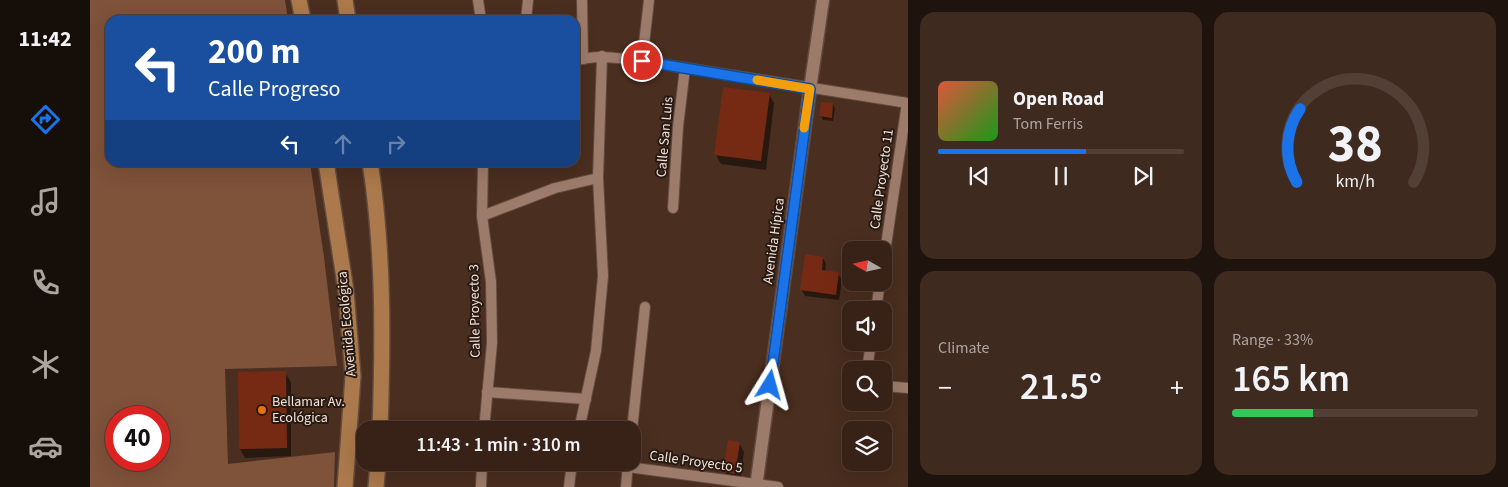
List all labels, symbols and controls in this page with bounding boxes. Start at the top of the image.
text: 11:42 [18,23,72,55]
text: 200 m [208,27,300,77]
icon: left [125,35,190,100]
pin [621,40,663,82]
icon: arrive [628,47,656,75]
text: Calle Progreso [208,73,341,105]
text: Open Road [1013,86,1104,113]
street label: Calle San Luis [652,96,678,178]
icon: directions [28,102,63,137]
text: 38 [1328,108,1382,182]
text: Tom Ferris [1013,113,1083,135]
street label: Calle Proyecto 11 [865,128,899,230]
icon: left [276,130,304,158]
icon: ahead [329,130,357,158]
icon: right [382,130,410,158]
icon: previous [965,162,993,190]
icon: pause [1047,162,1075,190]
icon: next [1129,162,1157,190]
text: km/h [1335,169,1375,194]
icon: music [28,184,63,219]
street label: Avenida Hípica [758,197,790,285]
north arrow [842,241,892,291]
map controls [842,241,892,471]
street label: Calle Proyecto 3 [464,264,486,358]
icon: phone [28,265,63,300]
street label: Avenida Ecológica [332,271,362,377]
button: sound [842,301,892,351]
text: Range · 33% [1232,329,1313,351]
text: Climate [938,337,989,359]
icon: climate [28,347,63,382]
text: 165 km [1232,352,1350,406]
position arrow [743,358,795,410]
text: 21.5° [1020,360,1102,414]
button: search [842,361,892,411]
text: − [938,368,952,408]
text: + [1170,368,1184,408]
place label: Bellamar Av. Ecológica [272,392,345,428]
marker: Bellamar Av. Ecológica [256,404,268,416]
speed limit sign: 40 [105,406,170,471]
button: layers [842,421,892,471]
icon: car [28,429,63,464]
text: 11:43 · 1 min · 310 m [416,432,581,459]
street label: Calle Proyecto 5 [648,446,744,478]

